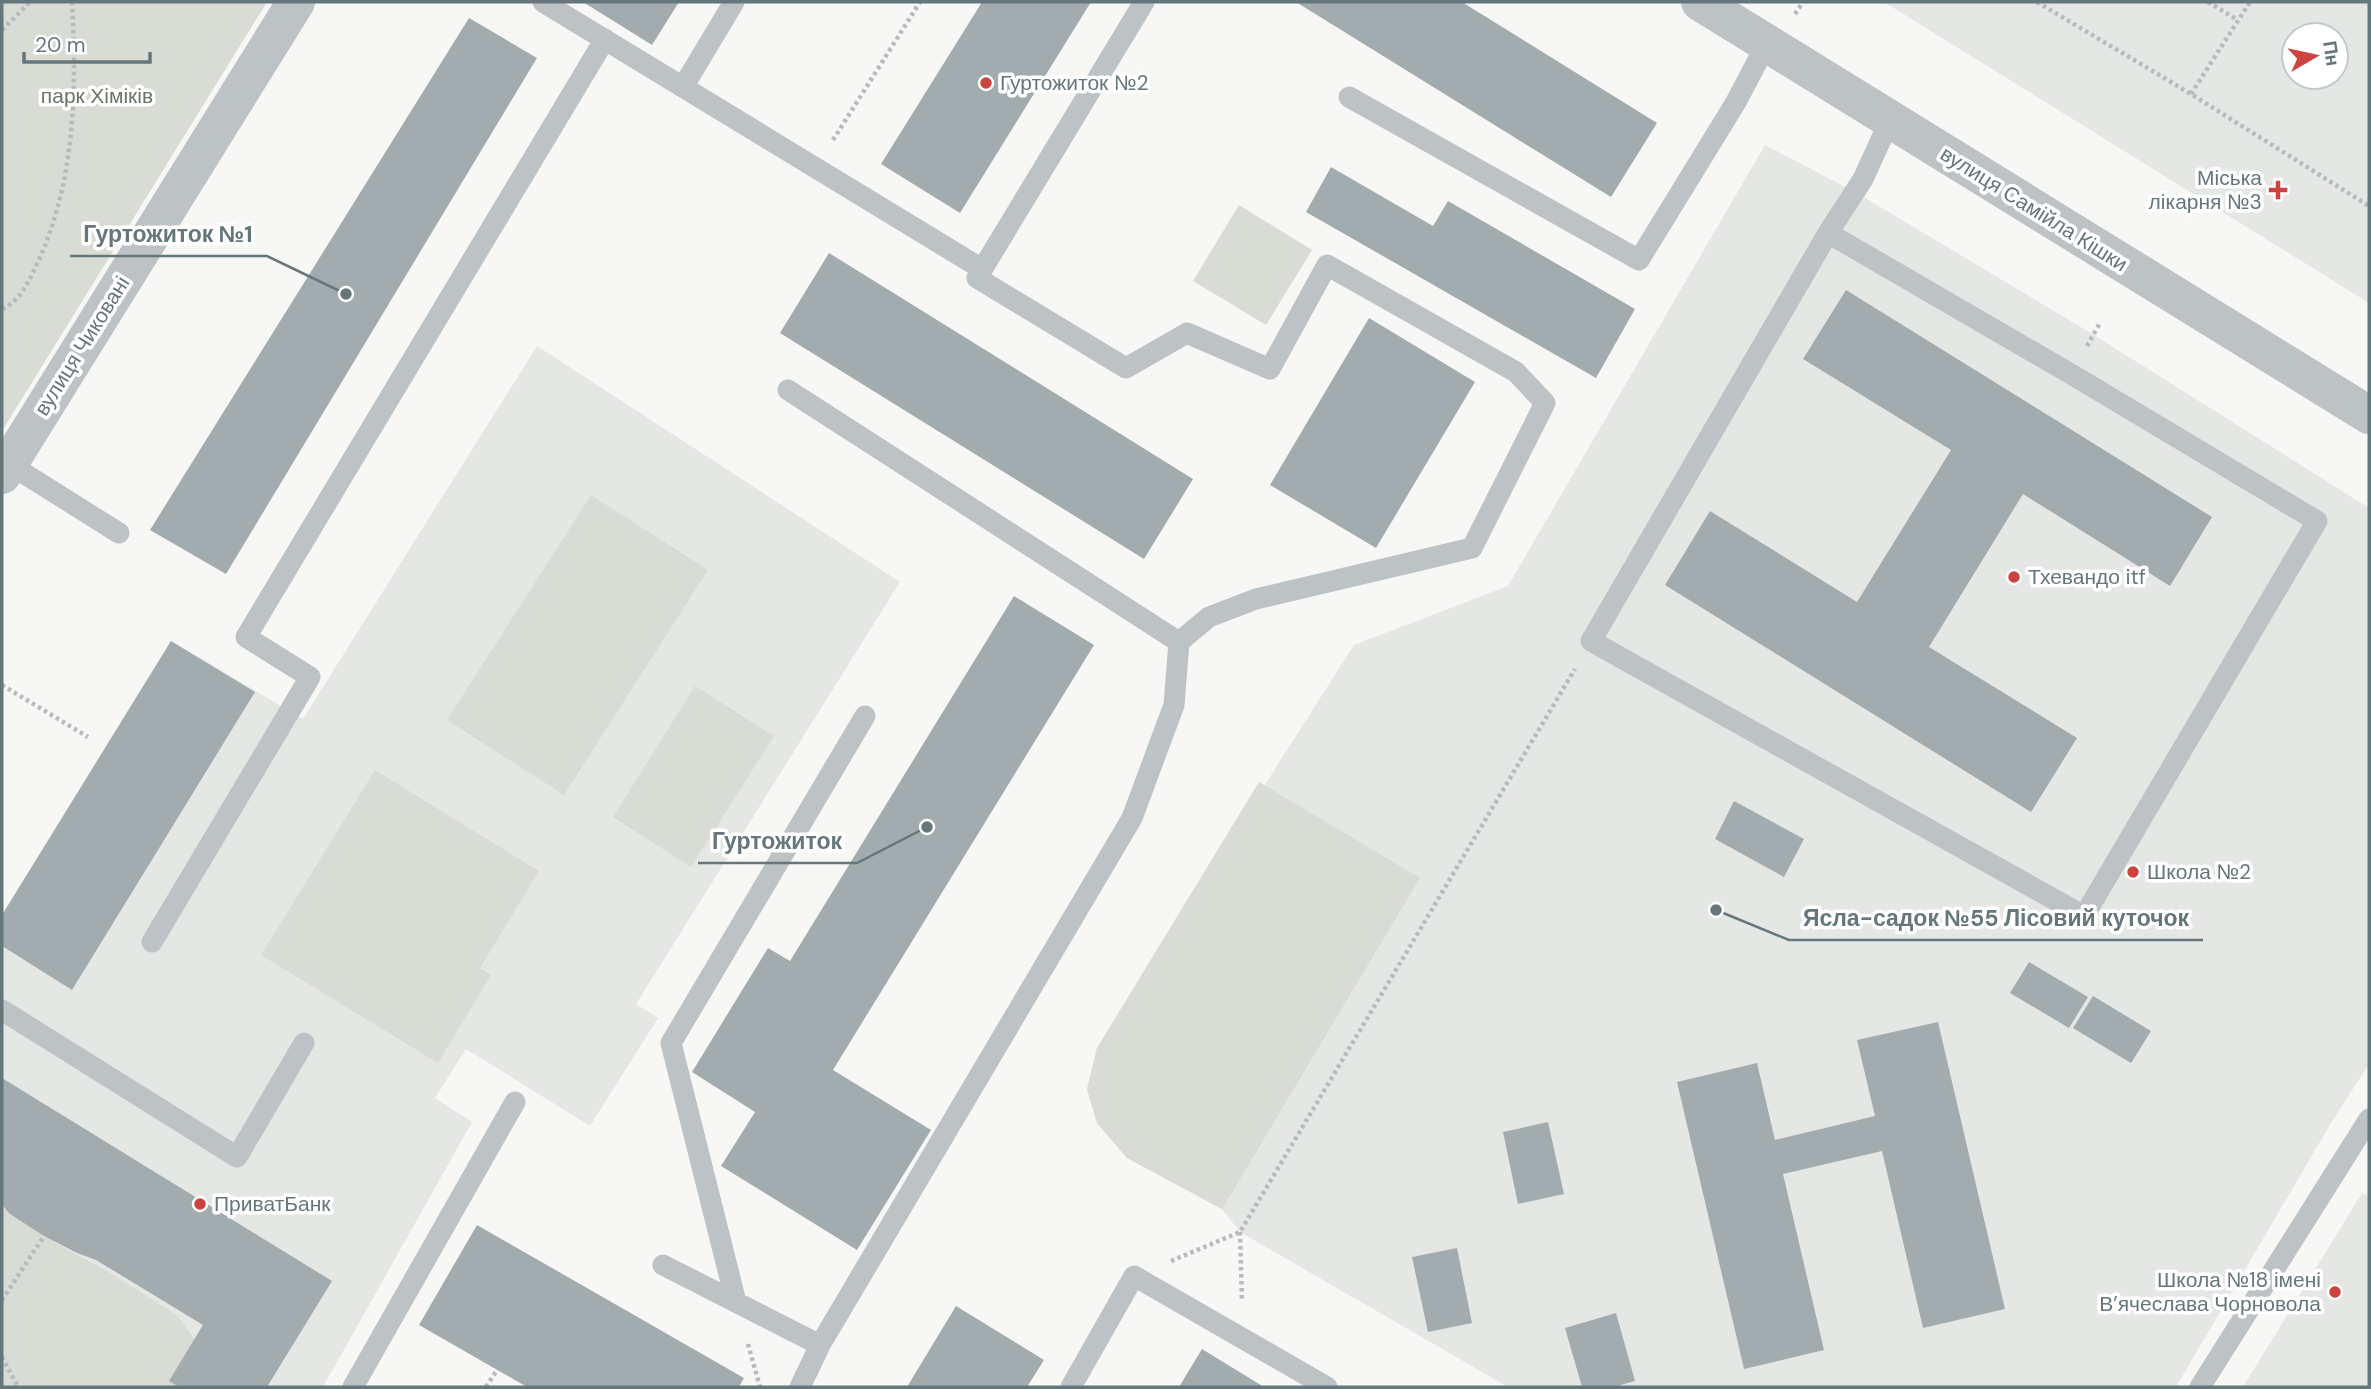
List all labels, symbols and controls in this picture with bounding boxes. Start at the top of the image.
scale bar [24,21,150,65]
north arrow [2280,21,2350,91]
text: 20 m [35,31,86,59]
text: Пн [2317,39,2346,68]
place label: Гуртожиток №2 [1000,69,1149,97]
marker: Гуртожиток №2 [978,75,994,91]
park label: парк Хіміків [41,82,153,110]
street label: вулиця Самійла Кішки [1935,140,2133,278]
place label: Міська лікарня №3 [2149,164,2262,216]
marker: Міська лікарня №3 [2268,180,2288,200]
callout: Гуртожиток №1 [70,212,267,256]
text: Гуртожиток №1 [83,219,253,249]
street label: вулиця Чиковані [28,271,136,421]
place label: Тхевандо itf [2028,563,2146,591]
marker: Тхевандо itf [2006,569,2022,585]
callout: Гуртожиток [698,819,857,863]
text: Гуртожиток [712,826,843,856]
place label: Школа №2 [2147,858,2251,886]
marker: Школа №2 [2125,864,2141,880]
callout: Ясла-садок №55 Лісовий куточок [1789,896,2203,940]
text: Ясла-садок №55 Лісовий куточок [1803,903,2190,933]
place label: ПриватБанк [214,1190,331,1218]
marker: ПриватБанк [192,1196,208,1212]
place label: Школа №18 імені В’ячеслава Чорновола [2099,1266,2321,1318]
marker: Школа №18 імені В’ячеслава Чорновола [2327,1284,2343,1300]

